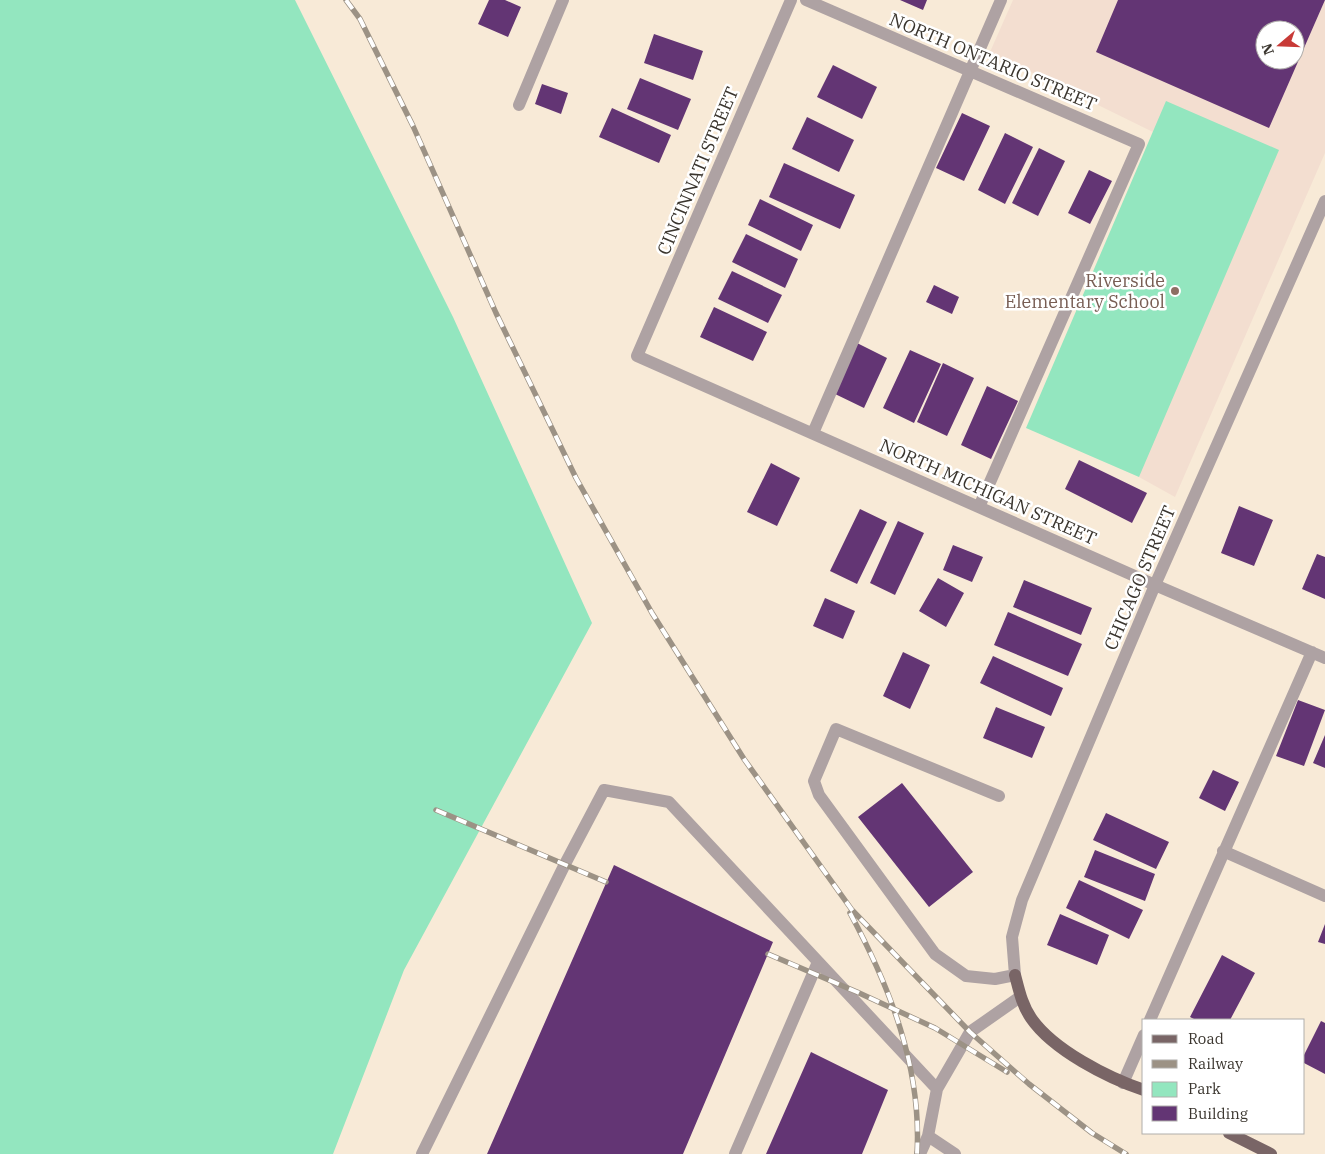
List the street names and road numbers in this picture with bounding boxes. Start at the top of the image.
street label: NORTH ONTARIO STREET [886,7,1101,116]
street label: CINCINNATI STREET [652,83,743,258]
street label: NORTH MICHIGAN STREET [876,433,1100,550]
street label: CHICAGO STREET [1099,502,1180,654]

